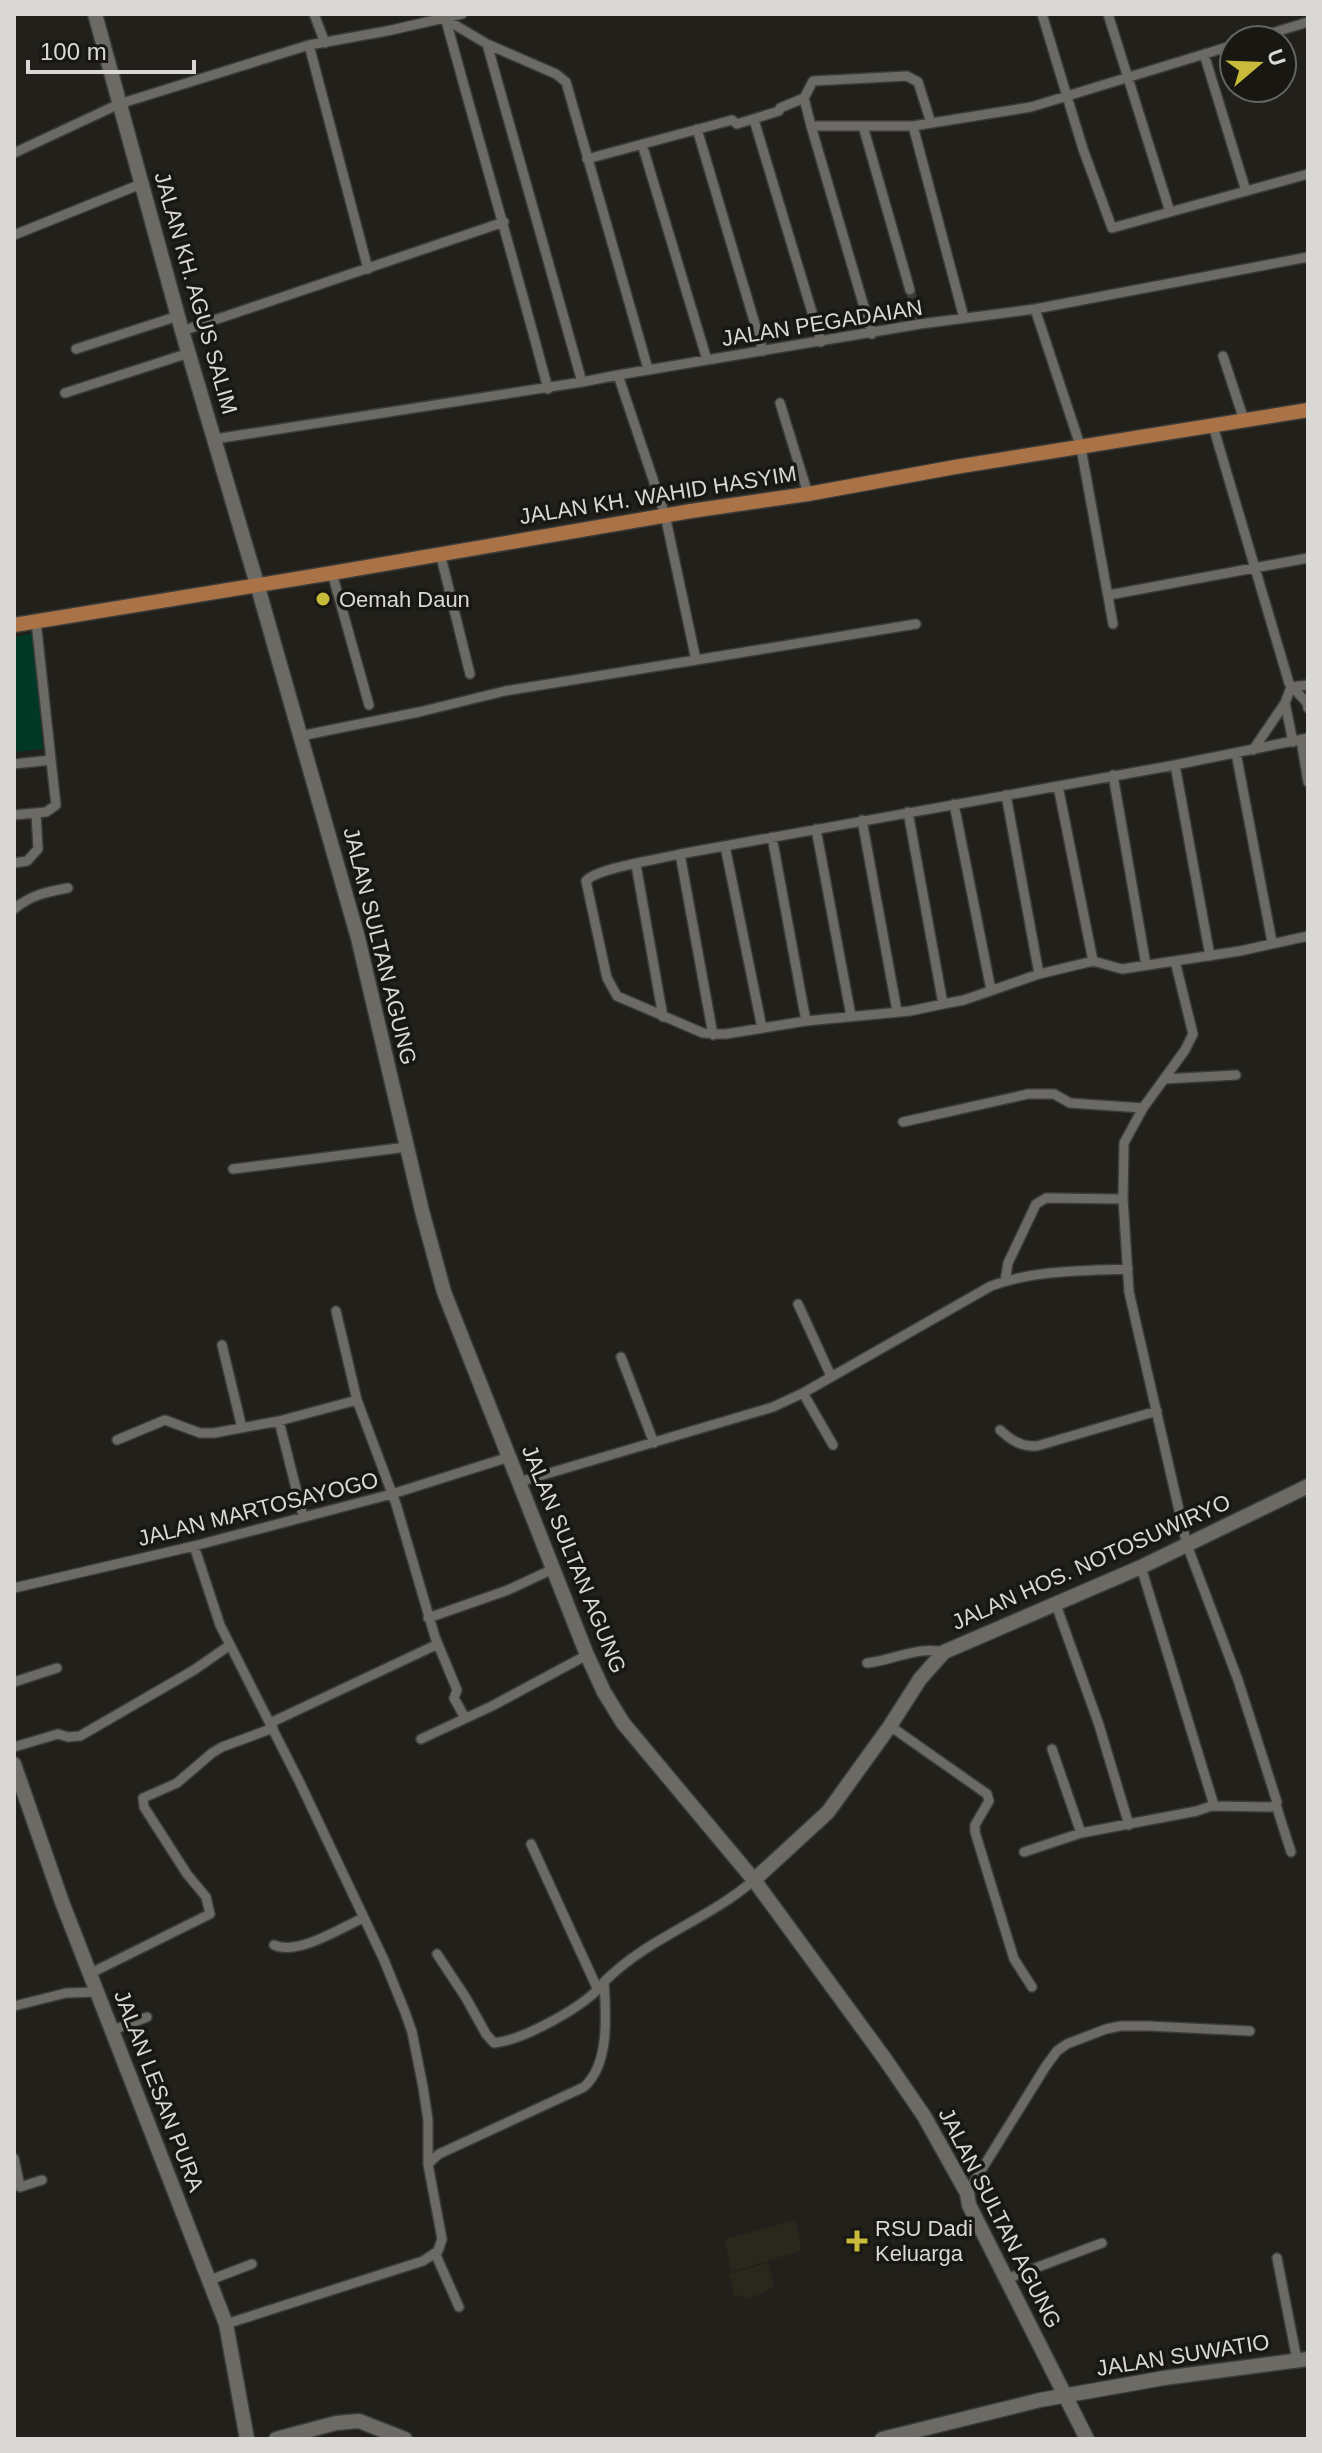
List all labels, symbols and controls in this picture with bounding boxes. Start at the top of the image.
scale bar [28,24,194,74]
north arrow [1218,24,1298,104]
text: 100 m [40,38,107,65]
text: U [1262,46,1291,69]
street label: JALAN KH. AGUS SALIM [149,169,243,417]
street label: JALAN PEGADAIAN [720,295,924,351]
street label: JALAN KH. WAHID HASYIM [518,461,798,529]
place label: Oemah Daun [339,587,470,612]
marker: Oemah Daun [314,590,332,608]
street label: JALAN SULTAN AGUNG [338,825,422,1067]
street label: JALAN SULTAN AGUNG [517,1441,631,1677]
street label: JALAN MARTOSAYOGO [135,1467,381,1551]
street label: JALAN HOS. NOTOSUWIRYO [948,1489,1234,1635]
street label: JALAN LESAN PURA [109,1987,209,2196]
street label: JALAN SULTAN AGUNG [934,2104,1066,2332]
place label: RSU Dadi Keluarga [875,2216,973,2266]
marker: RSU Dadi Keluarga [846,2230,868,2252]
street label: JALAN SUWATIO [1095,2329,1271,2381]

